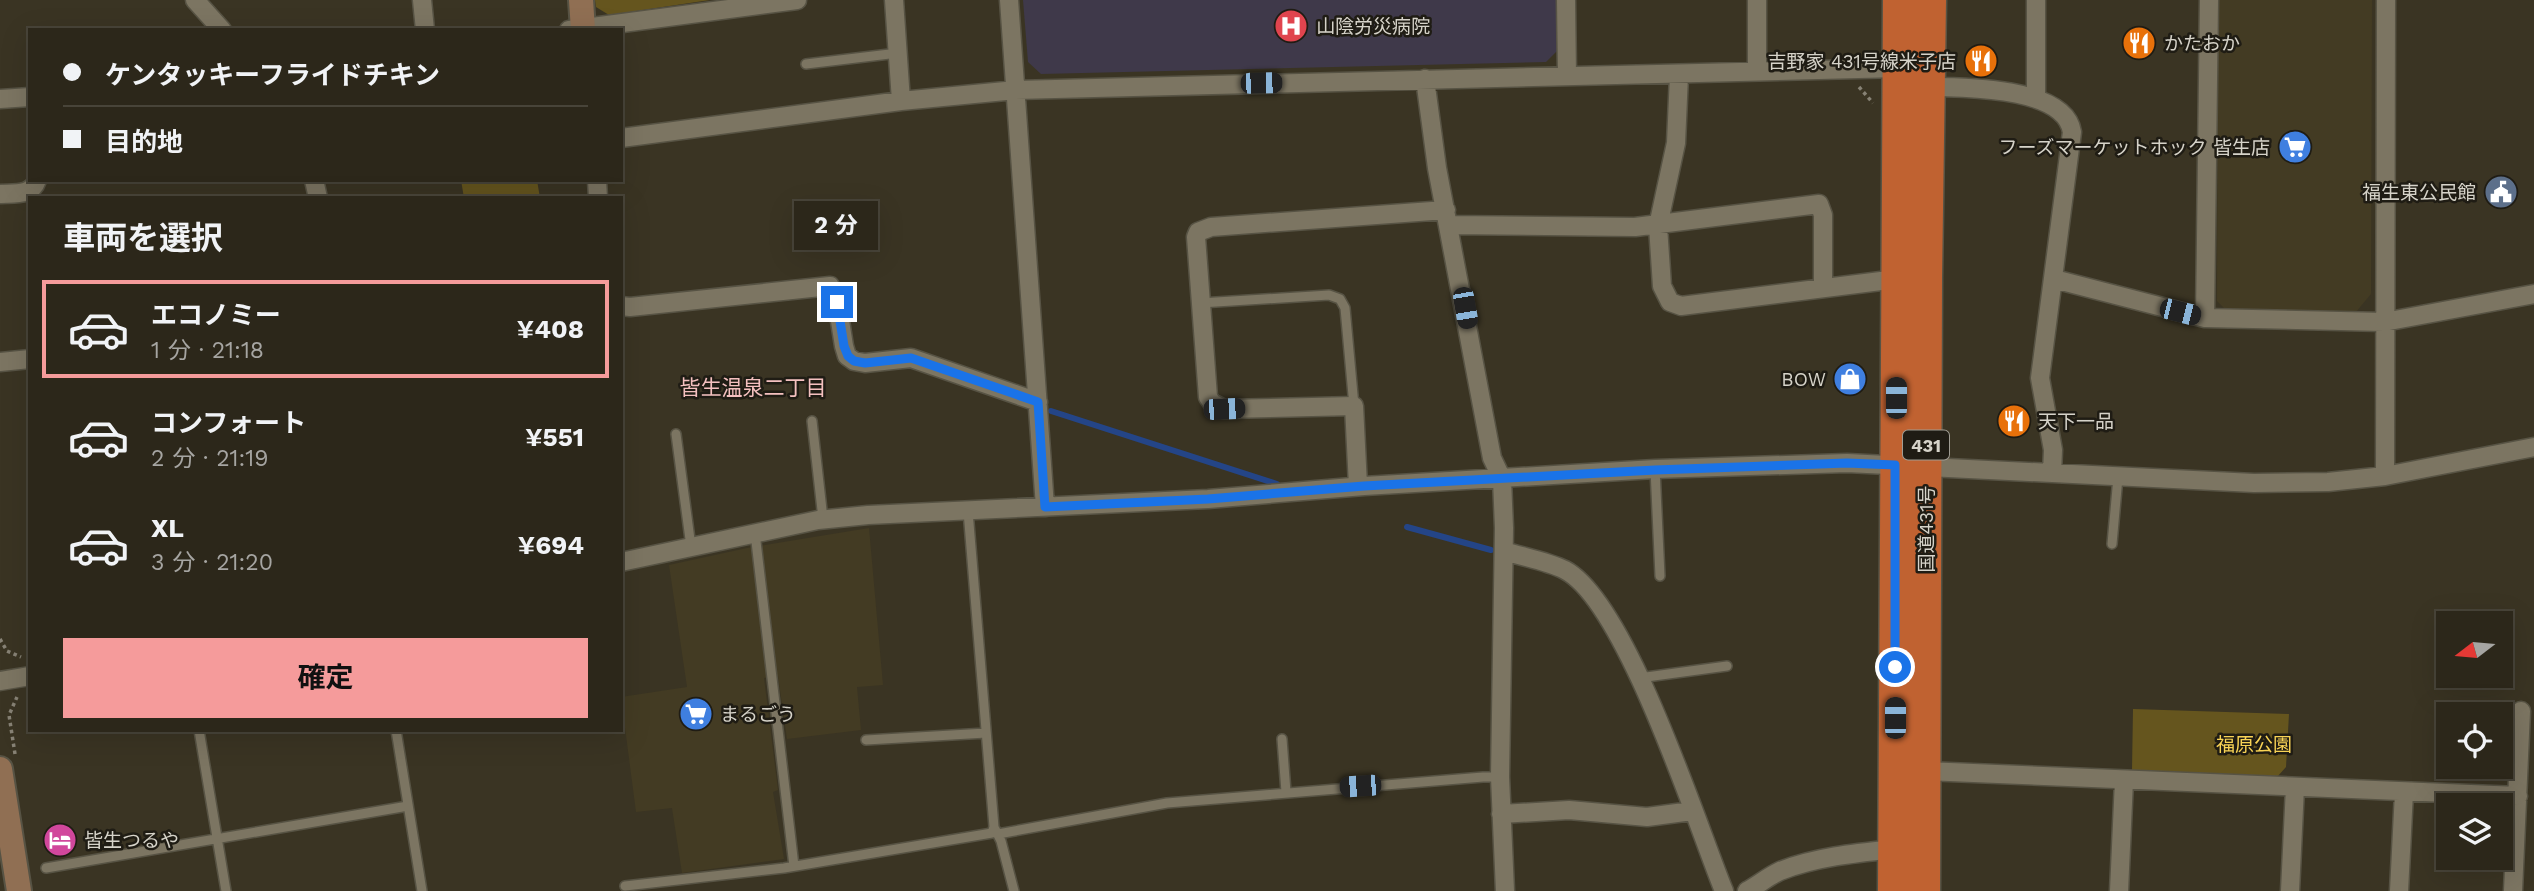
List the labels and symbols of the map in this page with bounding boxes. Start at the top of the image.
hospital icon: 山陰労災病院 [1272,7,1310,45]
place label: 山陰労災病院 [1316,15,1430,38]
restaurant icon: かたおか [2120,24,2158,62]
place label: かたおか [2164,32,2240,55]
restaurant icon: 吉野家 431号線米子店 [1962,42,2000,80]
place label: 吉野家 431号線米子店 [1767,50,1956,73]
car [1240,72,1283,94]
supermarket icon: フーズマーケットホック 皆生店 [2276,128,2314,166]
place label: フーズマーケットホック 皆生店 [1998,136,2270,159]
public building icon: 福生東公民館 [2482,173,2520,211]
place label: 福生東公民館 [2362,181,2476,204]
callout: 2 分 [795,201,879,250]
car [1452,285,1479,331]
route end [821,286,853,318]
car [2158,297,2203,327]
shop icon: BOW [1831,360,1869,398]
place label: BOW [1781,368,1826,391]
district label: 皆生温泉二丁目 [680,375,827,400]
car [1886,377,1907,419]
car [1203,398,1246,420]
restaurant icon: 天下一品 [1995,402,2033,440]
place label: 天下一品 [2038,410,2114,433]
road number: 431 [1903,430,1949,460]
street label: 国道431号 [1915,485,1938,573]
north arrow [2436,611,2513,688]
route start [1879,651,1911,683]
supermarket icon: まるごう [677,695,715,733]
car [1885,697,1906,739]
place label: まるごう [720,703,796,726]
park label: 福原公園 [2216,733,2292,756]
car [1339,774,1382,798]
hotel icon: 皆生つるや [41,821,79,859]
place label: 皆生つるや [84,829,179,852]

